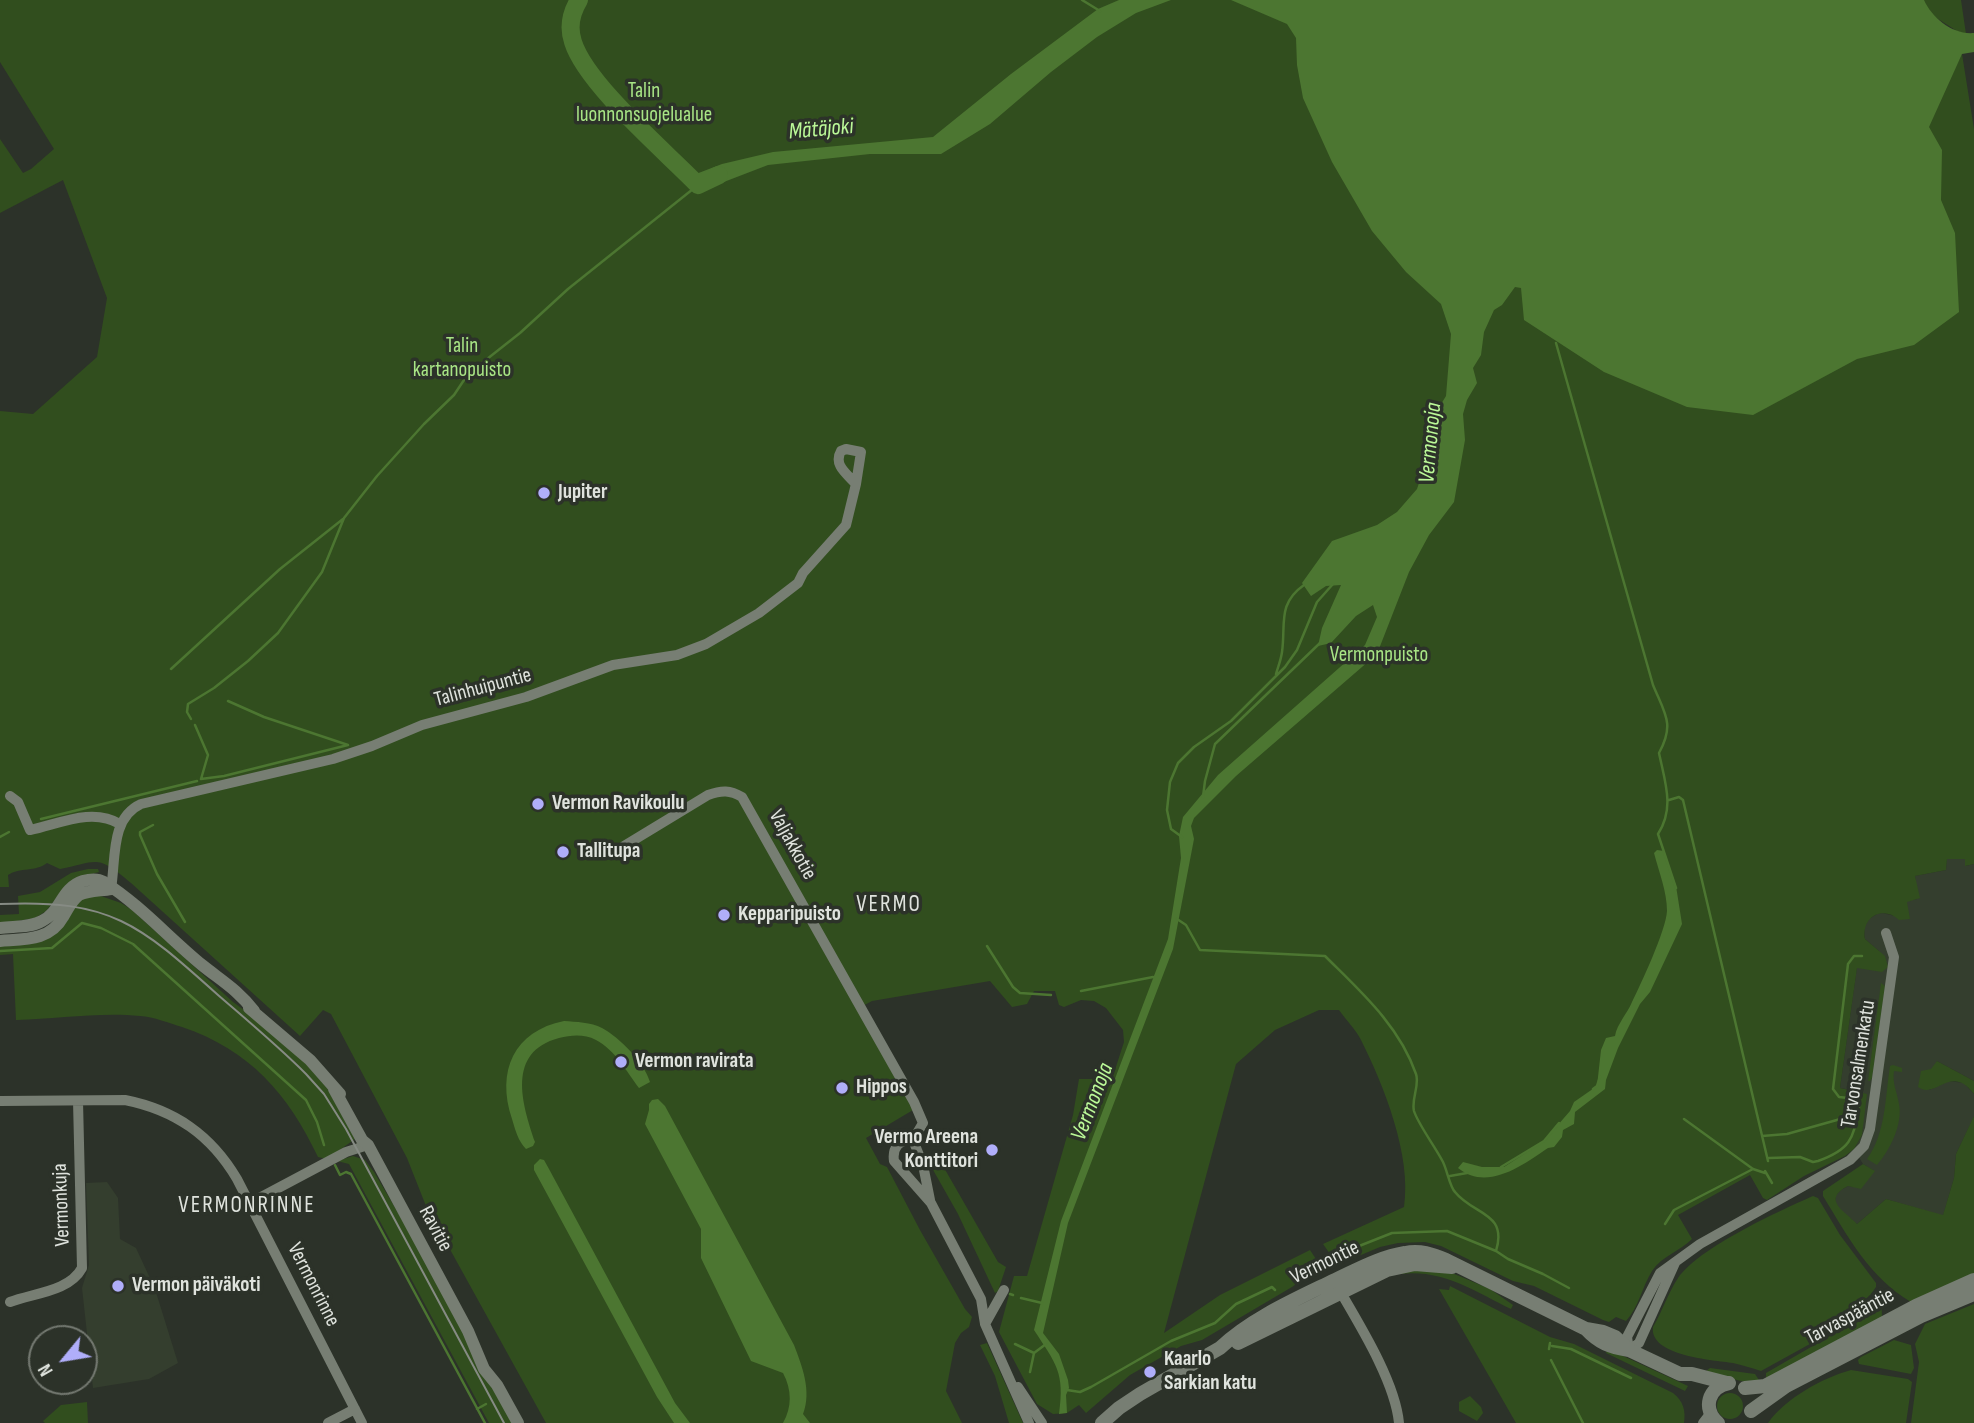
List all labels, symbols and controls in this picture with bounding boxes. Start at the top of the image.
park label: Talin luonnonsuojelualue [576,79,712,129]
water label: Mätäjoki [788,113,854,147]
park label: Talin kartanopuisto [413,334,511,384]
water label: Vermonoja [1414,401,1448,485]
place label: Jupiter [558,480,608,506]
marker: Jupiter [536,485,552,501]
park label: Vermonpuisto [1330,643,1428,669]
street label: Talinhuipuntie [432,663,534,713]
place label: Vermon Ravikoulu [552,791,684,817]
marker: Vermon Ravikoulu [530,796,546,812]
street label: Valjakkotie [762,806,822,884]
place label: Tallitupa [577,839,640,865]
marker: Tallitupa [555,844,571,860]
district label: VERMO [857,891,921,919]
place label: Kepparipuisto [738,902,841,928]
marker: Kepparipuisto [716,907,732,923]
street label: Tarvonsalmenkatu [1836,998,1882,1130]
place label: Vermon ravirata [635,1049,754,1075]
marker: Vermon ravirata [613,1054,629,1070]
water label: Vermonoja [1066,1059,1120,1145]
place label: Hippos [856,1075,907,1101]
marker: Hippos [834,1080,850,1096]
place label: Vermo Areena Konttitori [874,1125,978,1175]
marker: Vermo Areena Konttitori [984,1142,1000,1158]
street label: Vermonkuja [48,1163,76,1247]
district label: VERMONRINNE [180,1192,314,1220]
street label: Ravitie [413,1202,457,1256]
street label: Vermontie [1287,1236,1363,1290]
street label: Vermonrinne [281,1239,345,1331]
place label: Vermon päiväkoti [132,1273,261,1299]
marker: Vermon päiväkoti [110,1278,126,1294]
street label: Tarvaspääntie [1801,1283,1899,1351]
north arrow [28,1325,98,1395]
place label: Kaarlo Sarkian katu [1164,1347,1256,1397]
text: N [34,1360,59,1380]
marker: Kaarlo Sarkian katu [1142,1364,1158,1380]

